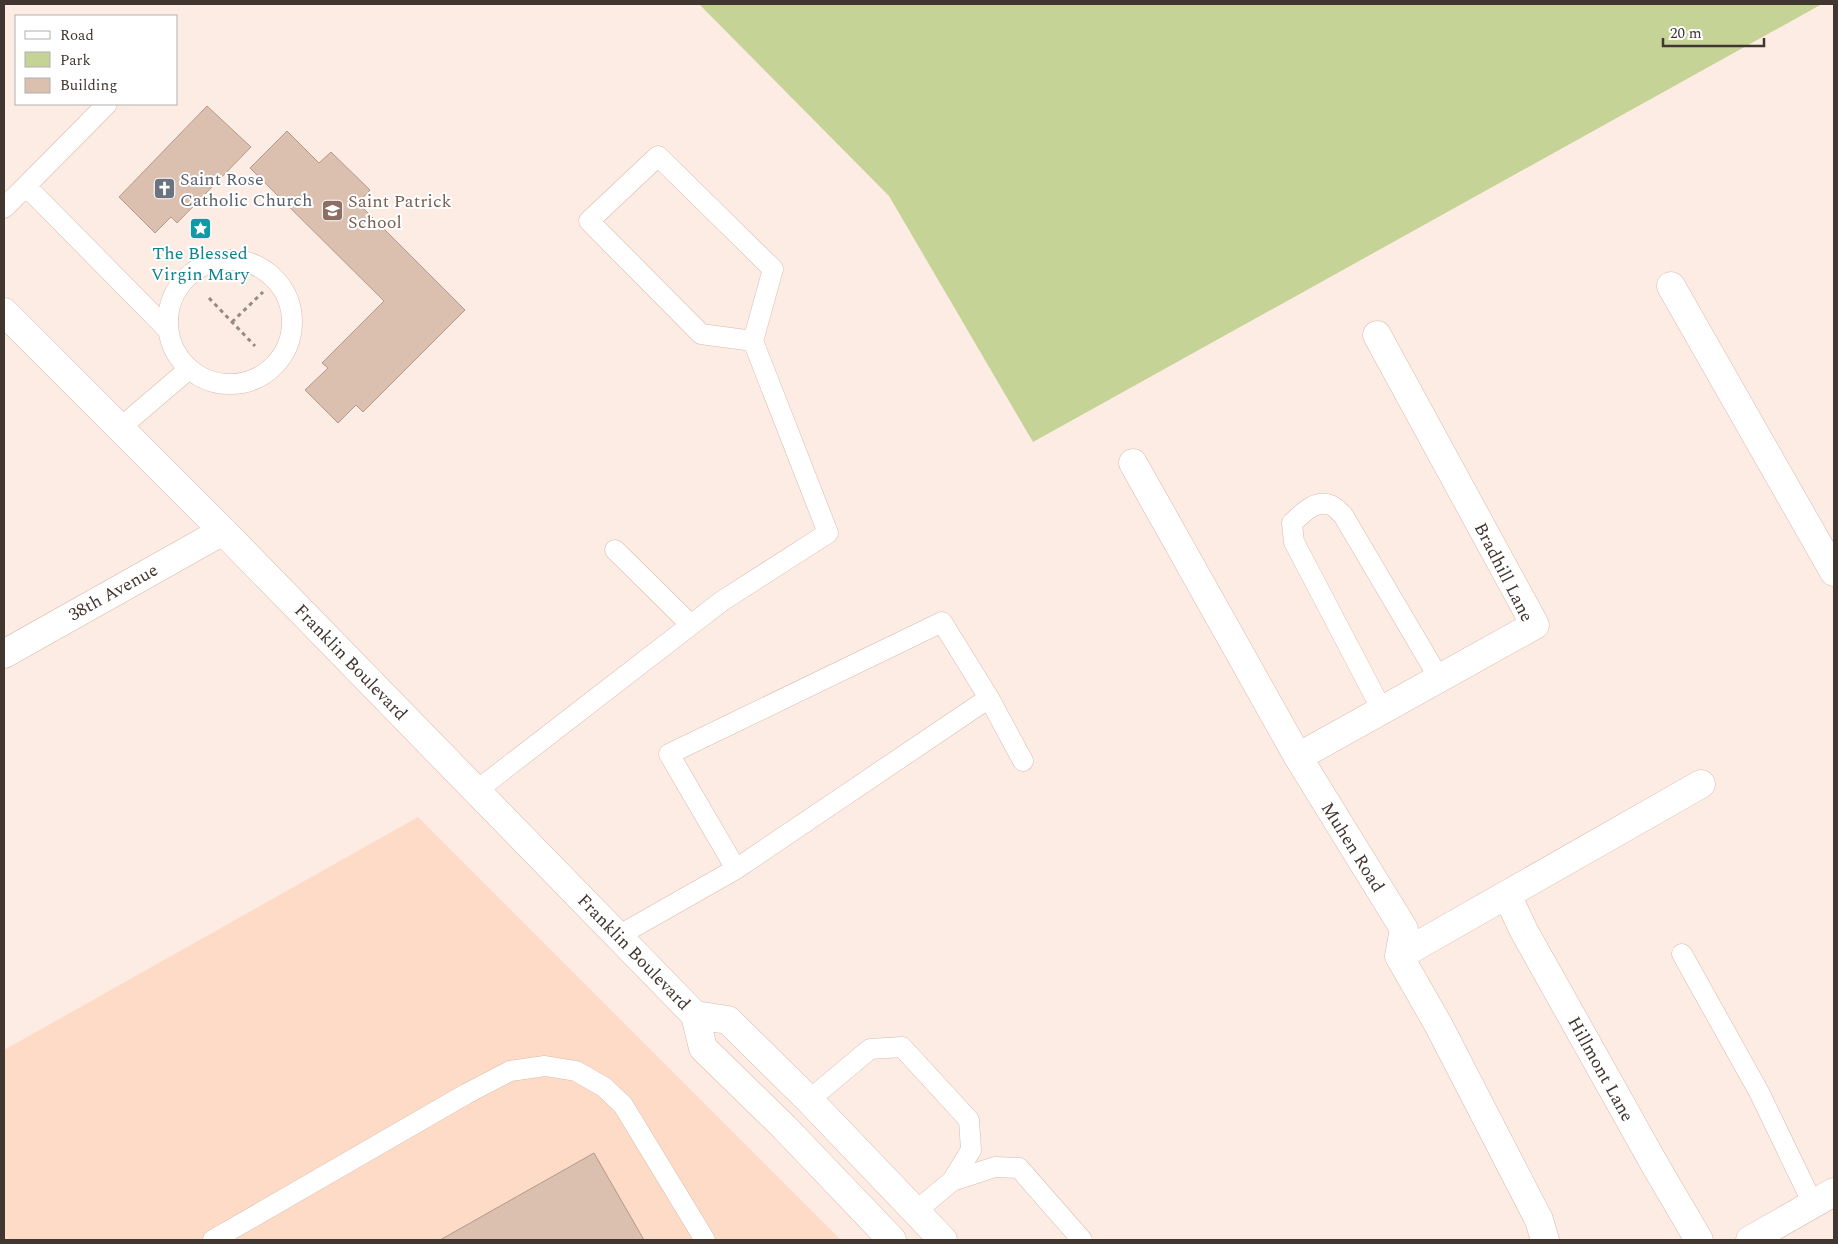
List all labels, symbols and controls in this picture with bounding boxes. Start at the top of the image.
legend [15,15,178,105]
scale bar [1663,15,1764,47]
text: 20 m [1670,22,1702,45]
text: Road [60,24,94,47]
text: Park [60,49,91,72]
text: Building [60,74,117,97]
place label: Saint Rose Catholic Church [180,166,312,214]
church icon: Saint Rose Catholic Church [152,177,176,201]
place label: Saint Patrick School [348,188,452,236]
school or university icon: Saint Patrick School [320,199,344,223]
place icon: The Blessed Virgin Mary [188,216,212,240]
place label: The Blessed Virgin Mary [151,240,251,288]
street label: Bradhill Lane [1467,518,1540,627]
street label: 38th Avenue [64,557,163,628]
street label: Franklin Boulevard [288,598,414,727]
street label: Muhen Road [1314,797,1391,898]
street label: Franklin Boulevard [571,888,697,1017]
street label: Hillmont Lane [1560,1012,1641,1127]

